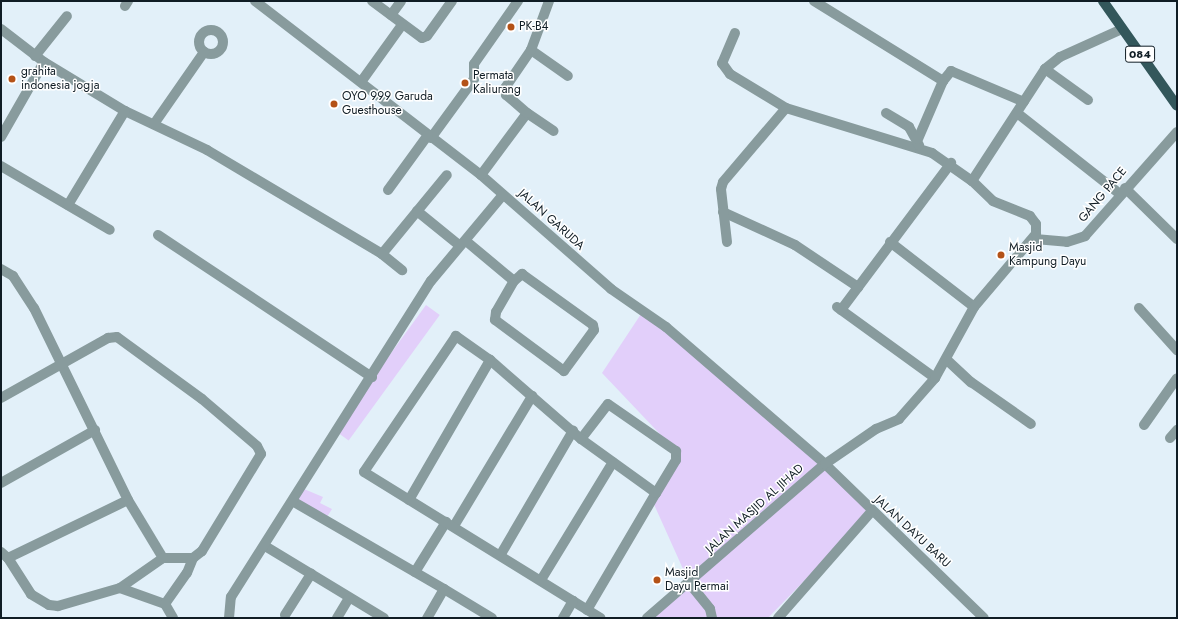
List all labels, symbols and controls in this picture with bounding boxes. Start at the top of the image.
place label: PK-B4 [519,20,549,34]
marker: PK-B4 [506,22,516,32]
road number: 084 [1125,45,1155,63]
place label: grahita indonesia jogja [21,65,100,93]
place label: Permata Kaliurang [473,69,521,97]
marker: grahita indonesia jogja [6,73,18,85]
marker: Permata Kaliurang [460,78,470,88]
place label: OYO 999 Garuda Guesthouse [342,90,433,118]
marker: OYO 999 Garuda Guesthouse [329,99,339,109]
street label: GANG PACE [1076,165,1130,225]
street label: JALAN GARUDA [515,186,587,254]
place label: Masjid Kampung Dayu [1009,241,1086,269]
marker: Masjid Kampung Dayu [996,250,1006,260]
street label: JALAN MASJID AL JIHAD [703,461,807,557]
street label: JALAN DAYU BARU [871,493,953,571]
place label: Masjid Dayu Permai [665,566,729,594]
marker: Masjid Dayu Permai [652,575,662,585]

